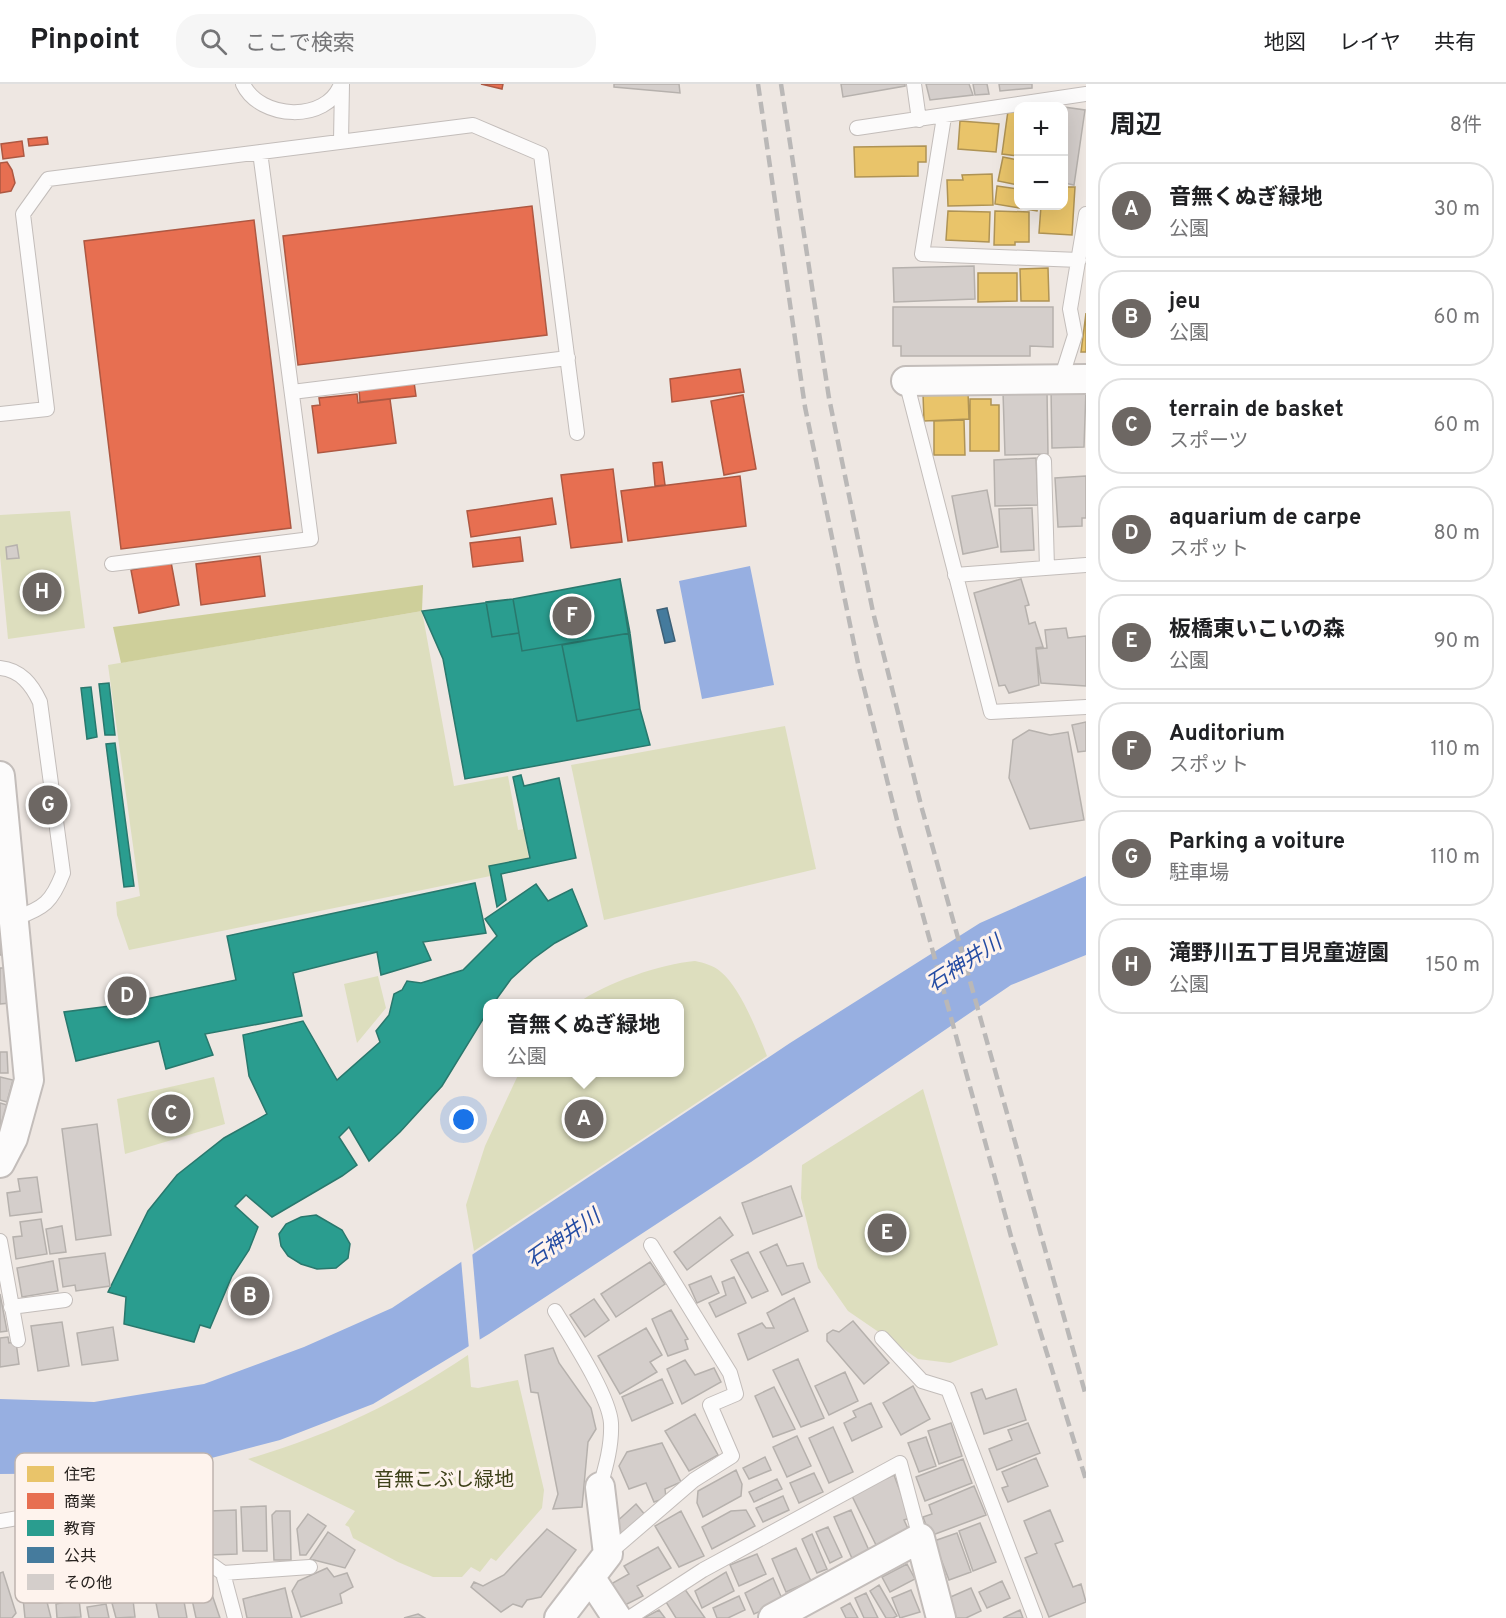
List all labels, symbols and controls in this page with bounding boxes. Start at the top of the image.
search box [176,14,596,68]
text: Pinpoint [30,23,140,59]
icon: search [197,25,230,58]
text: 地図 [1264,30,1306,57]
text: レイヤ [1339,30,1401,57]
text: 共有 [1434,30,1476,57]
text: ここで検索 [245,31,355,58]
map controls [1014,102,1068,210]
button: + [1014,102,1068,156]
text: 周辺 [1110,110,1162,143]
text: 8件 [1450,113,1482,139]
button: − [1014,156,1068,210]
text: 音無くぬぎ緑地 [1169,185,1323,212]
text: A [1124,197,1139,223]
text: 30 m [1434,197,1480,223]
text: 公園 [1169,217,1209,243]
text: jeu [1169,289,1201,316]
text: B [1125,305,1138,331]
text: 60 m [1434,305,1480,331]
text: 公園 [1169,321,1209,347]
text: terrain de basket [1169,397,1344,424]
text: C [1125,413,1138,439]
text: 60 m [1434,413,1480,439]
text: スポーツ [1169,429,1249,455]
text: aquarium de carpe [1169,505,1361,532]
text: D [1124,521,1139,547]
text: 80 m [1434,521,1480,547]
text: スポット [1169,537,1249,563]
pin: H [22,570,62,614]
pin: F [552,594,592,638]
text: 板橋東いこいの森 [1169,617,1345,644]
text: E [1125,629,1138,655]
text: 90 m [1434,629,1480,655]
text: 公園 [1169,649,1209,675]
text: Auditorium [1169,721,1285,748]
text: F [1126,737,1137,763]
text: 110 m [1431,737,1480,763]
text: スポット [1169,753,1249,779]
pin: G [28,782,68,828]
text: Parking a voiture [1169,829,1345,856]
text: G [1125,845,1138,871]
text: 110 m [1431,845,1480,871]
text: 駐車場 [1169,861,1229,887]
water label: 石神井川 [922,929,1009,998]
text: 滝野川五丁目児童遊園 [1169,941,1389,968]
text: H [1124,953,1139,979]
text: 150 m [1426,953,1480,979]
text: 公園 [1169,973,1209,999]
pin: D [108,974,146,1018]
popup [483,999,684,1077]
text: 音無くぬぎ緑地 [507,1013,660,1040]
text: 公園 [507,1045,547,1071]
pin: C [152,1092,190,1136]
pin: A [564,1096,604,1142]
your location [449,1105,478,1134]
water label: 石神井川 [522,1203,608,1274]
pin: E [868,1210,906,1256]
pin: B [230,1274,270,1318]
legend [15,1453,213,1603]
text: 住宅 [64,1466,96,1486]
park label: 音無こぶし緑地 [374,1468,514,1494]
text: 商業 [64,1493,96,1513]
text: 教育 [64,1520,96,1540]
text: 公共 [64,1547,96,1567]
text: その他 [64,1574,112,1594]

